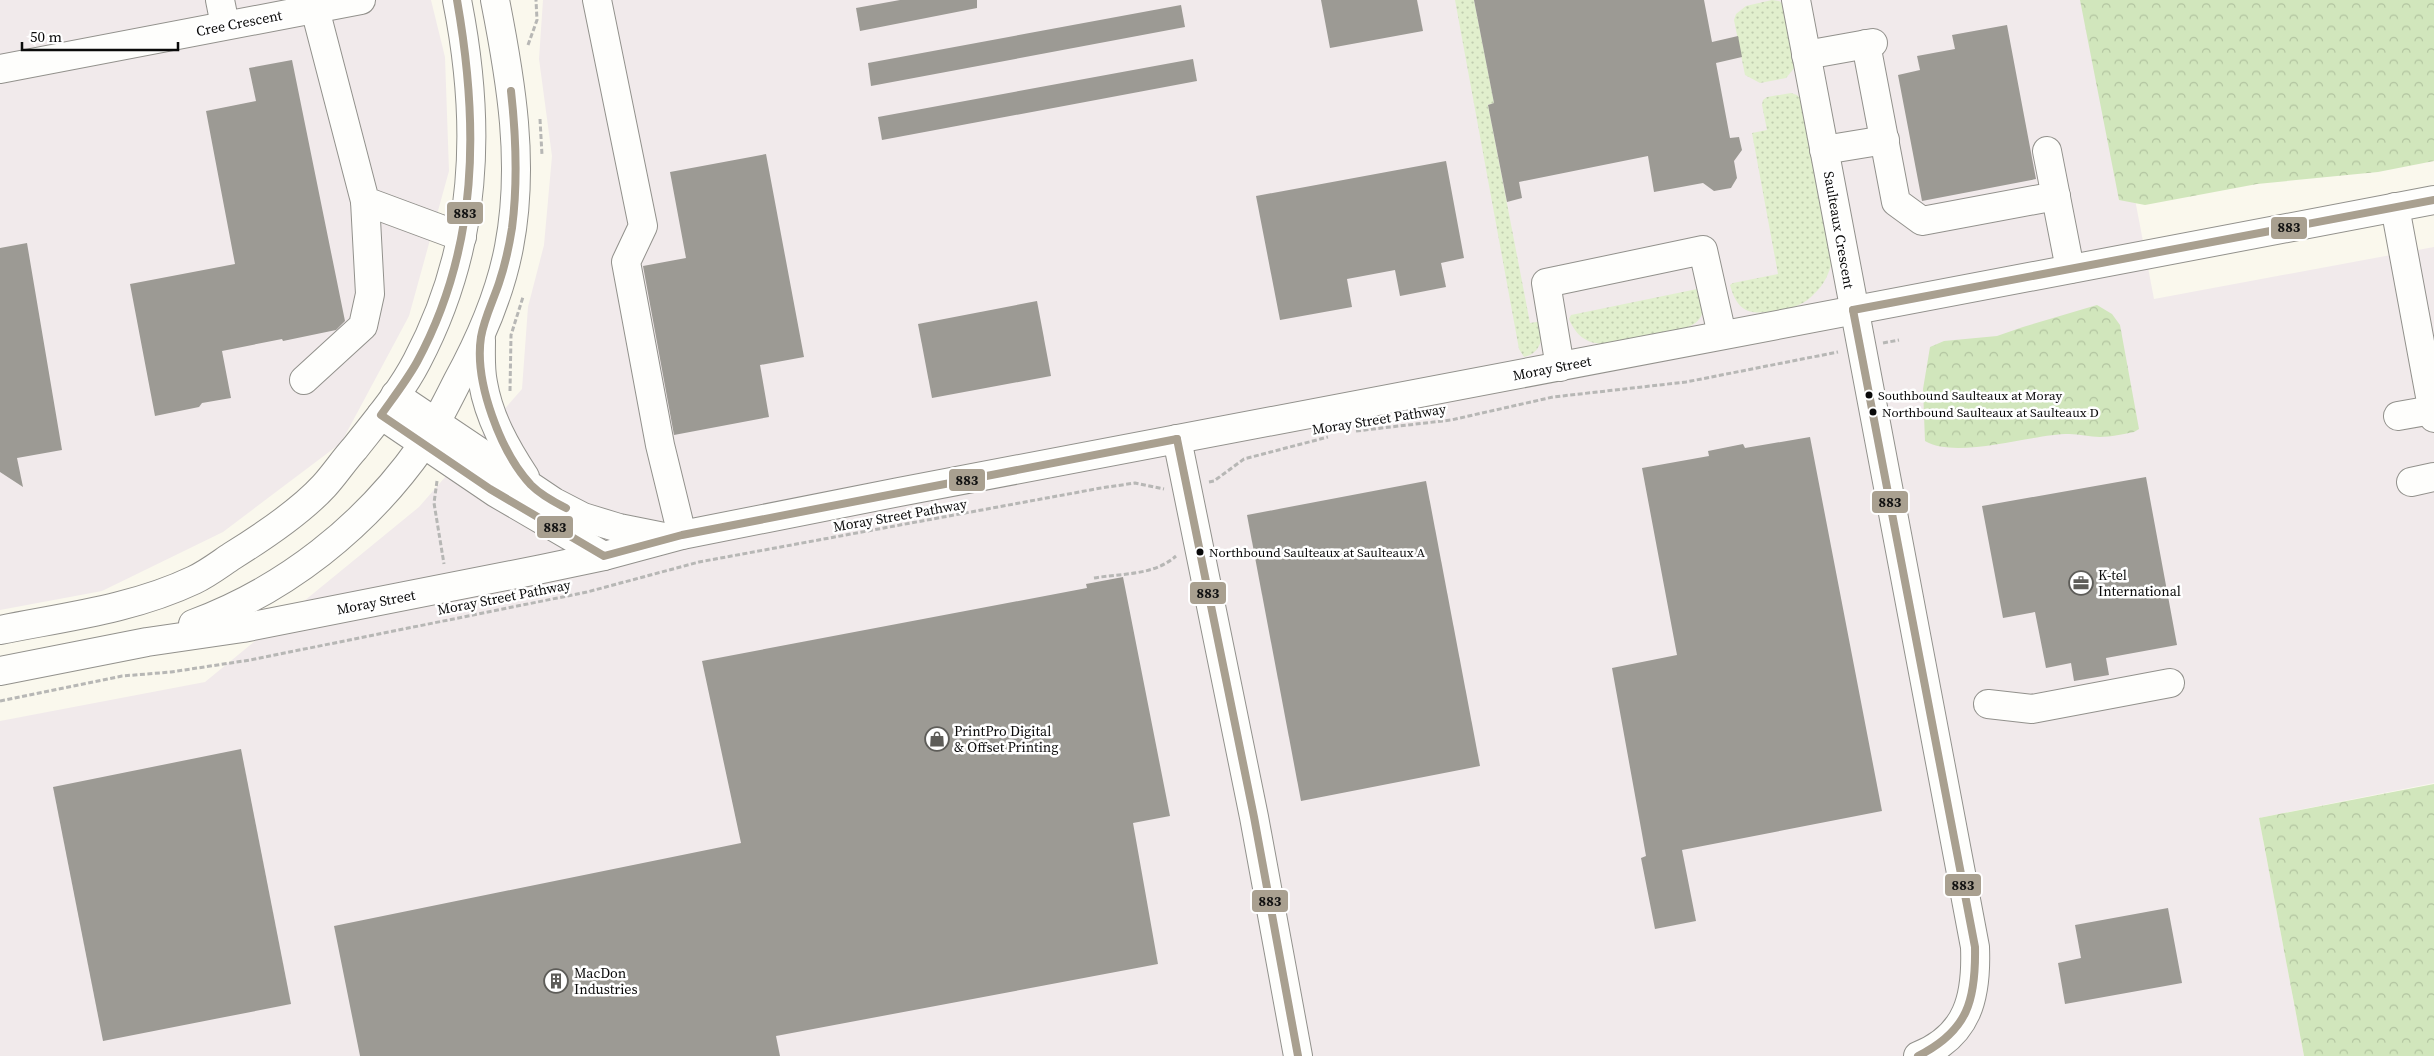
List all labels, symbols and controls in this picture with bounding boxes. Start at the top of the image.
street label: Cree Crescent [194,5,284,41]
scale bar [22,20,179,52]
text: 50 m [30,26,62,47]
street label: Saulteaux Crescent [1819,170,1859,291]
line badge: 883 [446,201,484,225]
text: 883 [454,203,477,223]
line badge: 883 [2270,216,2308,240]
text: 883 [2278,217,2301,237]
street label: Moray Street [1511,351,1593,385]
place label: Southbound Saulteaux at Moray [1878,387,2062,404]
marker: Southbound Saulteaux at Moray [1864,390,1874,400]
street label: Moray Street Pathway [1311,398,1448,439]
place label: Northbound Saulteaux at Saulteaux D [1882,404,2099,421]
marker: Northbound Saulteaux at Saulteaux D [1868,407,1878,417]
line badge: 883 [948,468,986,492]
text: 883 [956,470,979,490]
line badge: 883 [1871,490,1909,514]
text: 883 [1879,492,1902,512]
street label: Moray Street Pathway [832,493,969,537]
line badge: 883 [536,515,574,539]
text: 883 [544,517,567,537]
place label: Northbound Saulteaux at Saulteaux A [1209,544,1426,561]
marker: Northbound Saulteaux at Saulteaux A [1195,547,1205,557]
place label: K-tel International [2098,565,2181,601]
office icon: K-tel International [2068,570,2094,596]
street label: Moray Street Pathway [436,574,573,620]
line badge: 883 [1189,581,1227,605]
text: 883 [1197,583,1220,603]
street label: Moray Street [335,585,417,619]
place label: PrintPro Digital & Offset Printing [954,721,1059,757]
shop icon: PrintPro Digital & Offset Printing [924,726,950,752]
line badge: 883 [1944,873,1982,897]
text: 883 [1952,875,1975,895]
line badge: 883 [1251,889,1289,913]
text: 883 [1259,891,1282,911]
place label: MacDon Industries [574,963,638,999]
building icon: MacDon Industries [543,968,569,994]

